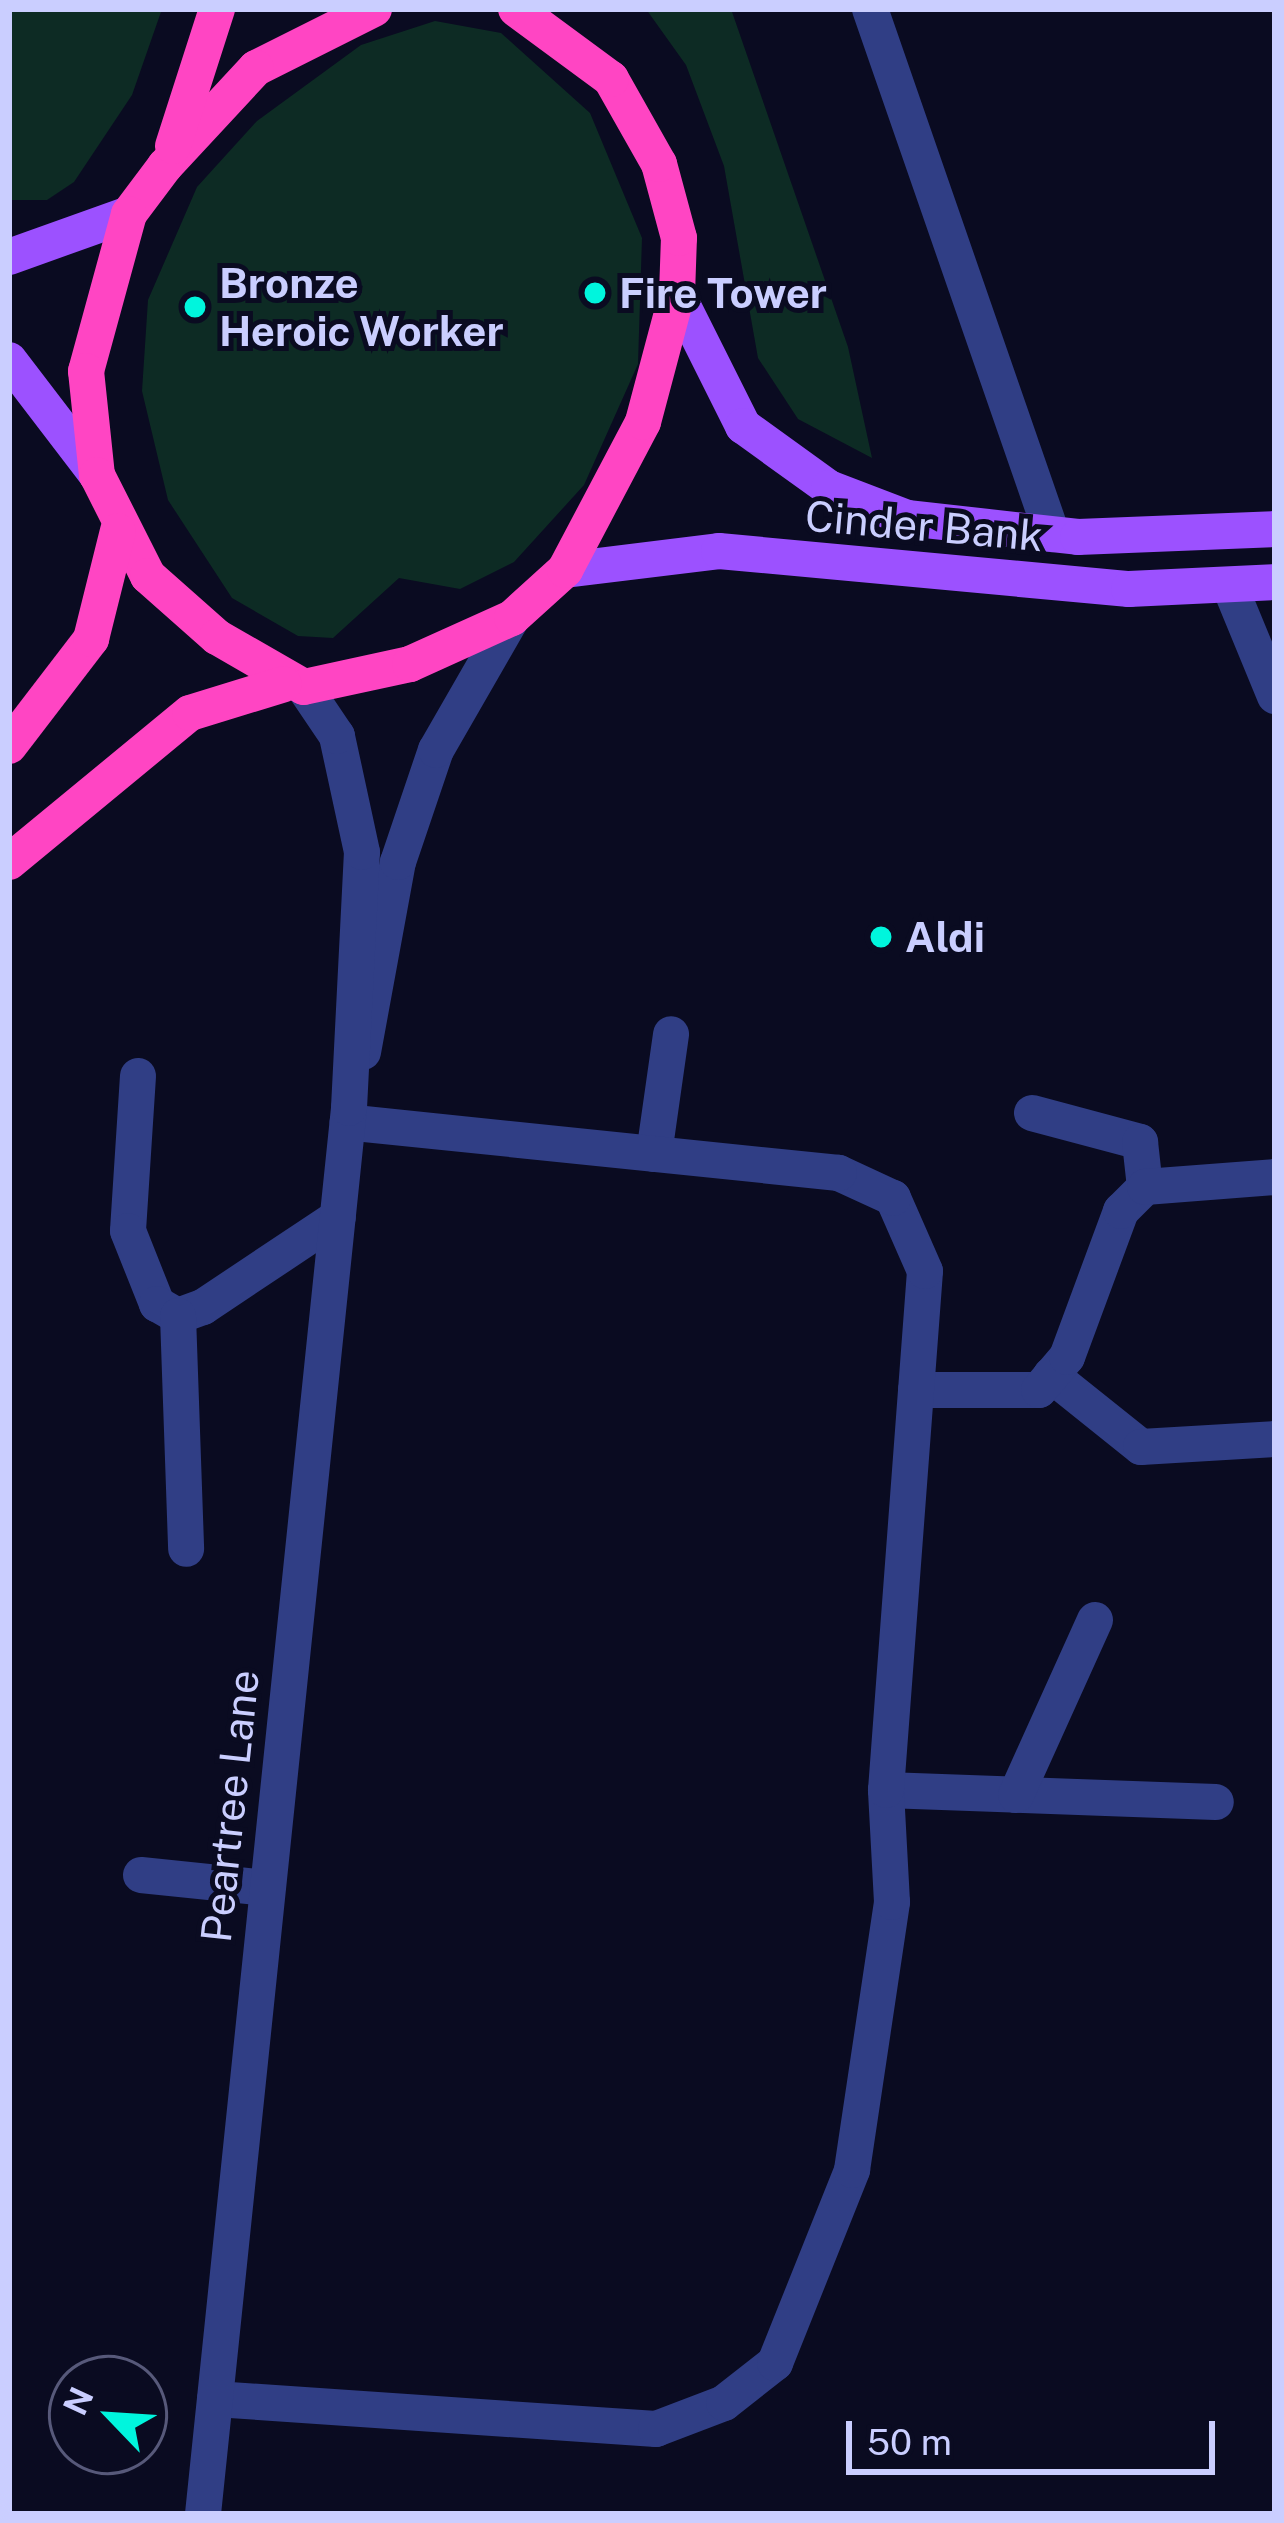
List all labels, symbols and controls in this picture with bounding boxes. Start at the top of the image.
place label: Bronze Heroic Worker [219,258,505,356]
place label: Fire Tower [619,268,827,318]
marker: Fire Tower [582,280,608,306]
marker: Bronze Heroic Worker [182,294,208,320]
street label: Cinder Bank [803,491,1045,561]
place label: Aldi [905,912,985,962]
marker: Aldi [868,924,894,950]
street label: Peartree Lane [191,1667,269,1945]
north arrow [48,2355,168,2475]
text: N [55,2381,101,2421]
scale bar [852,2397,1221,2471]
text: 50 m [867,2421,952,2463]

